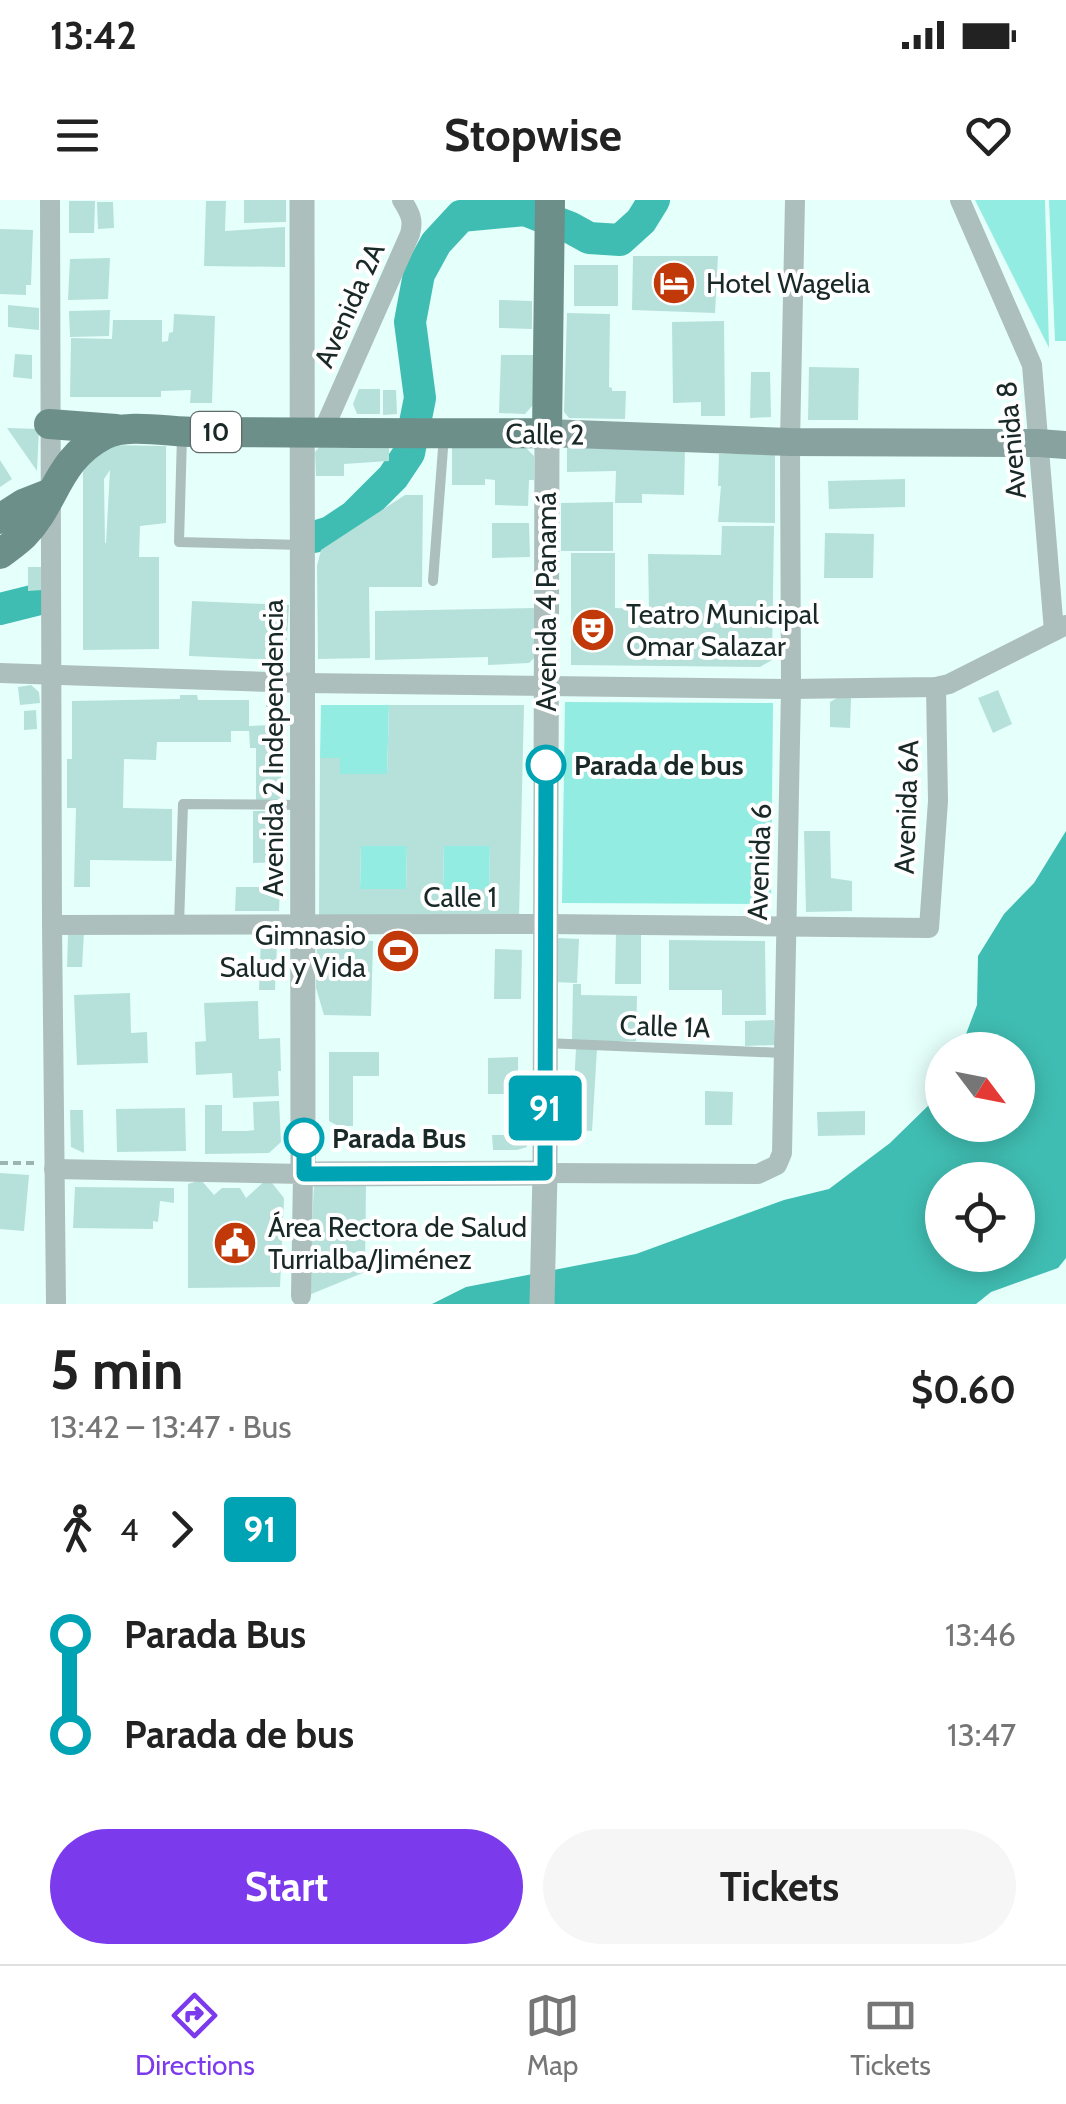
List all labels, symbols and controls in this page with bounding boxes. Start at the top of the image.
text: 13:42 [50,12,137,59]
icon: menu [50,108,105,163]
text: Stopwise [444,108,622,162]
icon: heart [961,108,1016,163]
street label: Avenida 2A [306,237,392,373]
hotel icon: Hotel Wagelia [651,260,697,306]
place label: Hotel Wagelia [706,266,871,300]
street label: Avenida 8 [989,380,1033,500]
road number: 10 [191,412,241,452]
street label: Calle 2 [505,416,585,452]
street label: Avenida 4 Panamá [529,492,563,712]
place label: Teatro Municipal Omar Salazar [626,597,819,663]
street label: Avenida 2 Independencia [256,599,290,897]
theatre icon: Teatro Municipal Omar Salazar [570,607,616,653]
street label: Avenida 6A [887,739,925,875]
marker: Parada de bus [527,746,565,784]
place label: Parada de bus [574,748,744,782]
street label: Avenida 6 [740,803,778,921]
street label: Calle 1 [423,880,497,914]
place label: Gimnasio Salud y Vida [219,918,367,984]
sports icon: Gimnasio Salud y Vida [375,928,421,974]
street label: Calle 1A [619,1007,712,1045]
north arrow [925,1032,1035,1142]
map controls [925,1032,1035,1272]
line badge: 91 [500,1076,590,1140]
text: 91 [529,1087,561,1130]
marker: Parada Bus [285,1119,323,1157]
place label: Parada Bus [332,1121,466,1155]
button: locate [925,1162,1035,1272]
place label: Área Rectora de Salud Turrialba/Jiménez [268,1210,527,1276]
public building icon: Área Rectora de Salud Turrialba/Jiménez [212,1220,258,1266]
text: 5 min [50,1336,183,1403]
text: $0.60 [911,1366,1016,1413]
text: 13:42 – 13:47 · Bus [50,1407,291,1446]
icon: walk [50,1502,105,1557]
icon: forward [154,1502,209,1557]
text: 91 [244,1508,276,1551]
text: 4 [120,1510,139,1549]
text: Parada Bus [124,1611,306,1658]
text: 13:46 [945,1615,1016,1654]
text: Parada de bus [124,1711,354,1758]
text: 13:47 [947,1715,1016,1754]
button: Start [50,1829,523,1944]
button: Tickets [543,1829,1016,1944]
tab: Directions [135,1988,255,2082]
tab: Map [525,1988,580,2082]
tab: Tickets [850,1988,931,2082]

